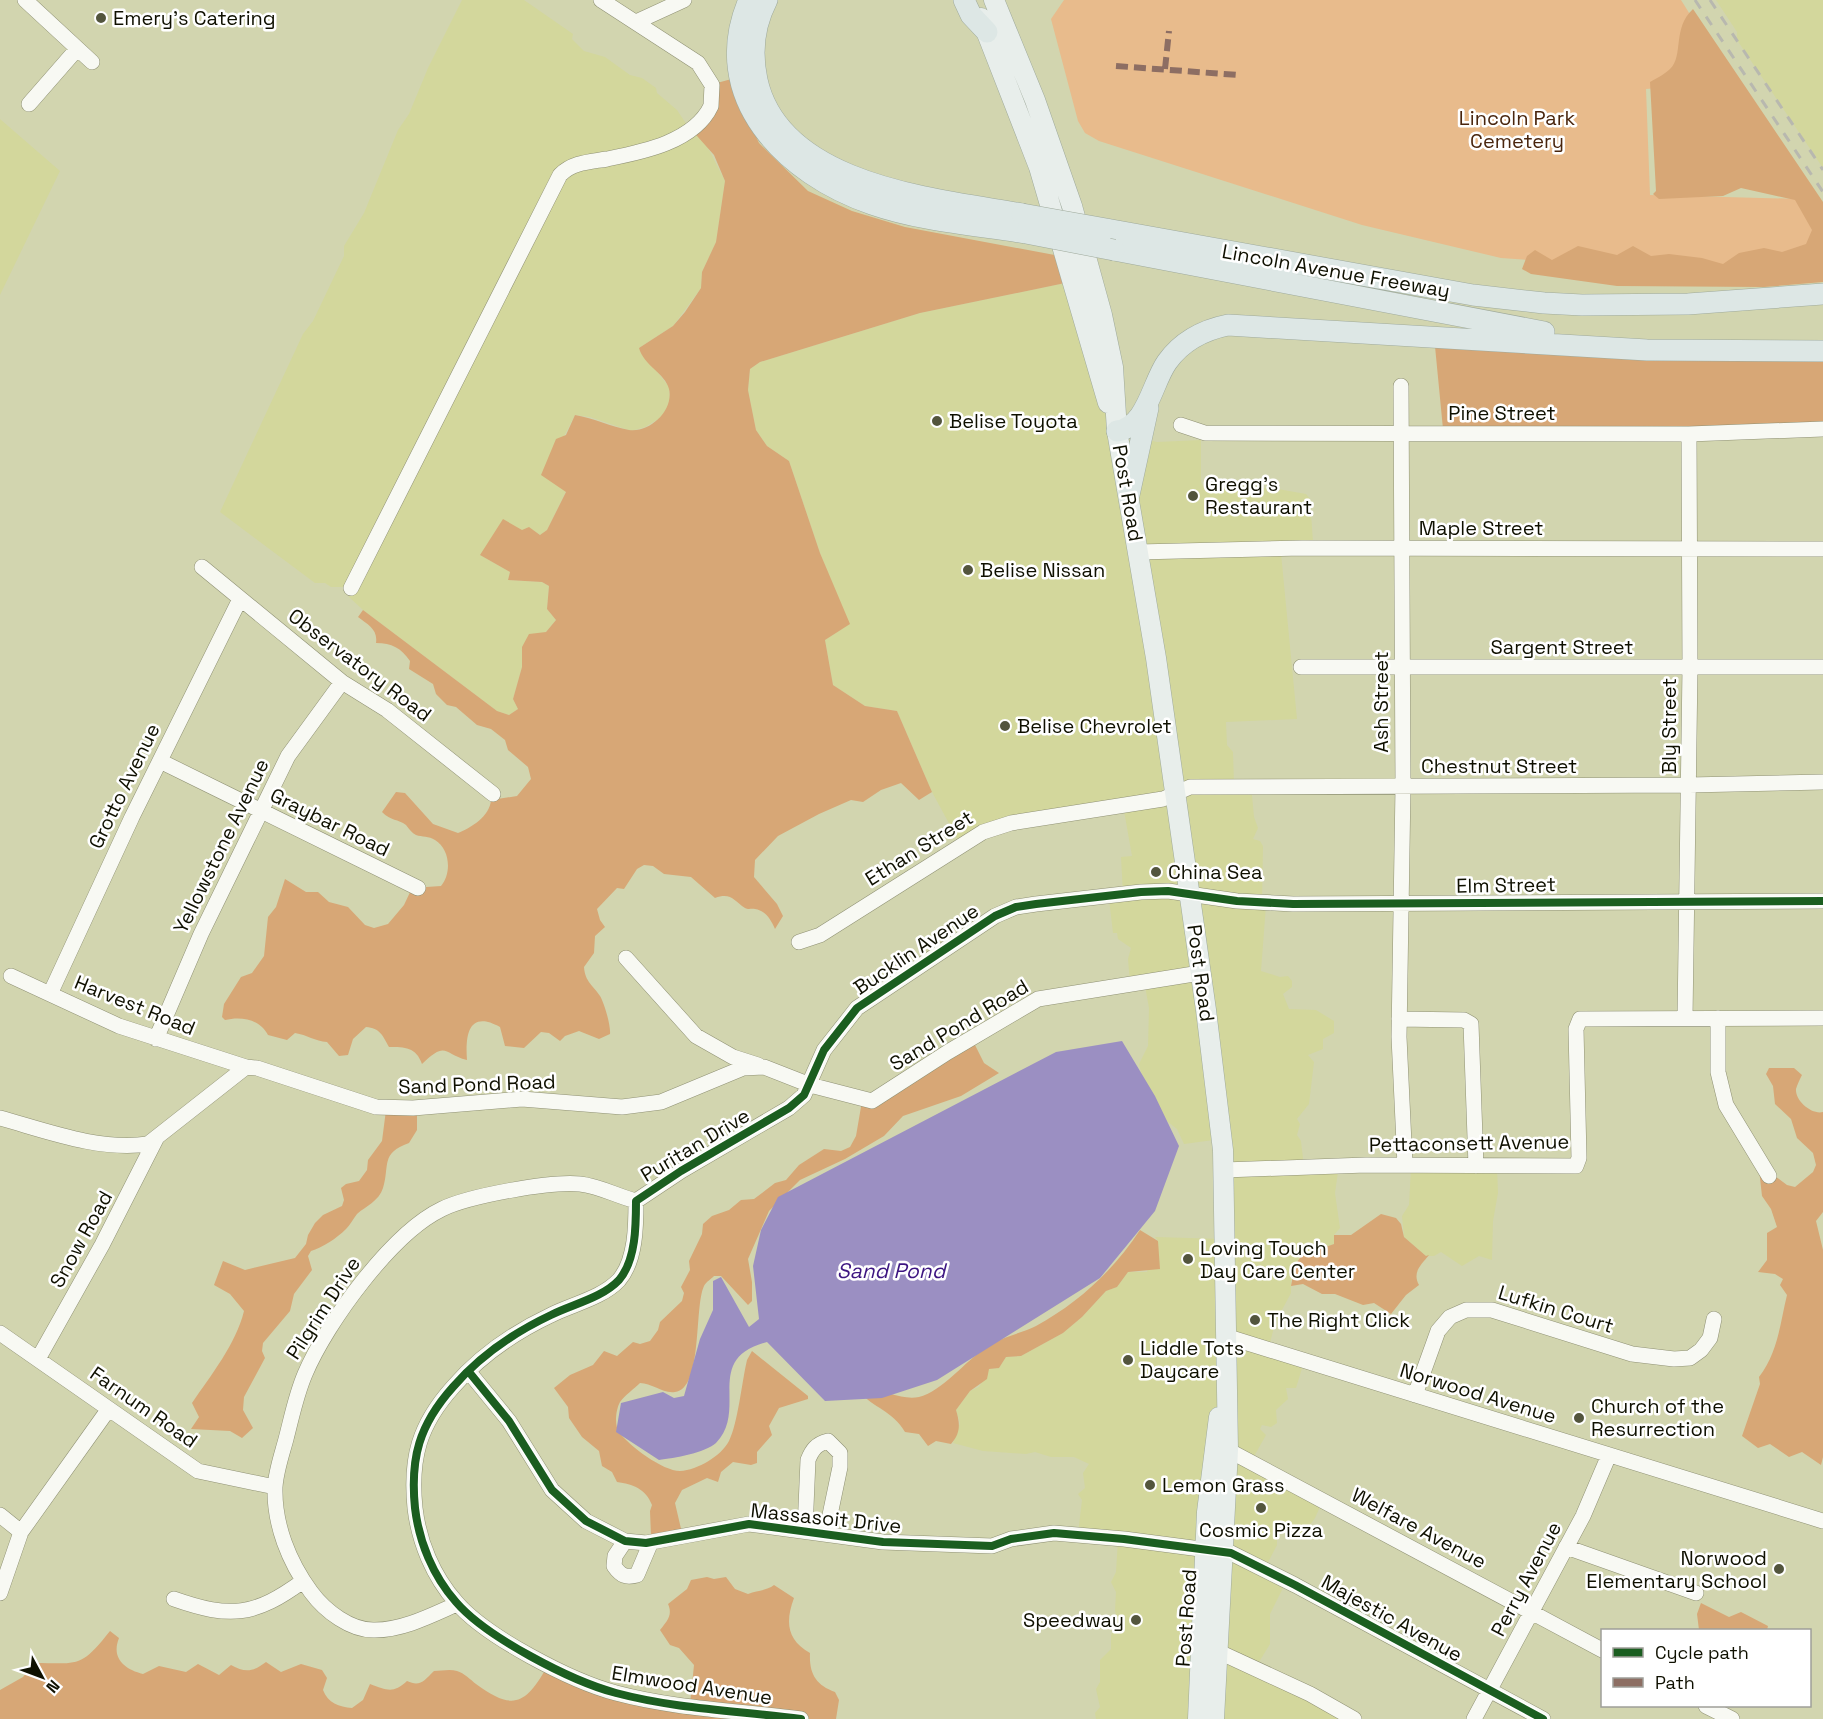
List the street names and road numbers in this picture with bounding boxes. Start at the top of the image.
street label: Lincoln Avenue Freeway [1220,238,1452,304]
street label: Pine Street [1448,400,1556,426]
street label: Post Road [1107,443,1149,543]
street label: Maple Street [1419,515,1543,541]
street label: Observatory Road [283,603,437,727]
street label: Sargent Street [1490,634,1634,660]
street label: Ash Street [1368,651,1394,753]
street label: Bly Street [1656,678,1682,774]
street label: Grotto Avenue [82,719,166,853]
street label: Chestnut Street [1421,753,1577,779]
street label: Yellowstone Avenue [167,754,275,938]
street label: Graybar Road [266,782,394,862]
street label: Ethan Street [860,804,978,892]
street label: Elm Street [1456,871,1556,899]
street label: Bucklin Avenue [848,897,984,1001]
street label: Post Road [1181,923,1221,1023]
street label: Harvest Road [71,969,199,1041]
street label: Sand Pond Road [885,973,1033,1077]
street label: Sand Pond Road [398,1068,556,1100]
street label: Puritan Drive [636,1102,754,1188]
street label: Pettaconsett Avenue [1369,1128,1569,1158]
street label: Snow Road [44,1186,118,1292]
street label: Pilgrim Drive [280,1252,366,1364]
street label: Lufkin Court [1495,1279,1617,1339]
street label: Norwood Avenue [1397,1357,1559,1429]
street label: Farnum Road [85,1360,203,1454]
street label: Welfare Avenue [1347,1482,1491,1574]
street label: Massasoit Drive [749,1497,903,1539]
street label: Perry Avenue [1485,1517,1567,1641]
street label: Post Road [1170,1568,1202,1668]
street label: Majestic Avenue [1317,1568,1467,1668]
street label: Elmwood Avenue [610,1659,774,1711]

